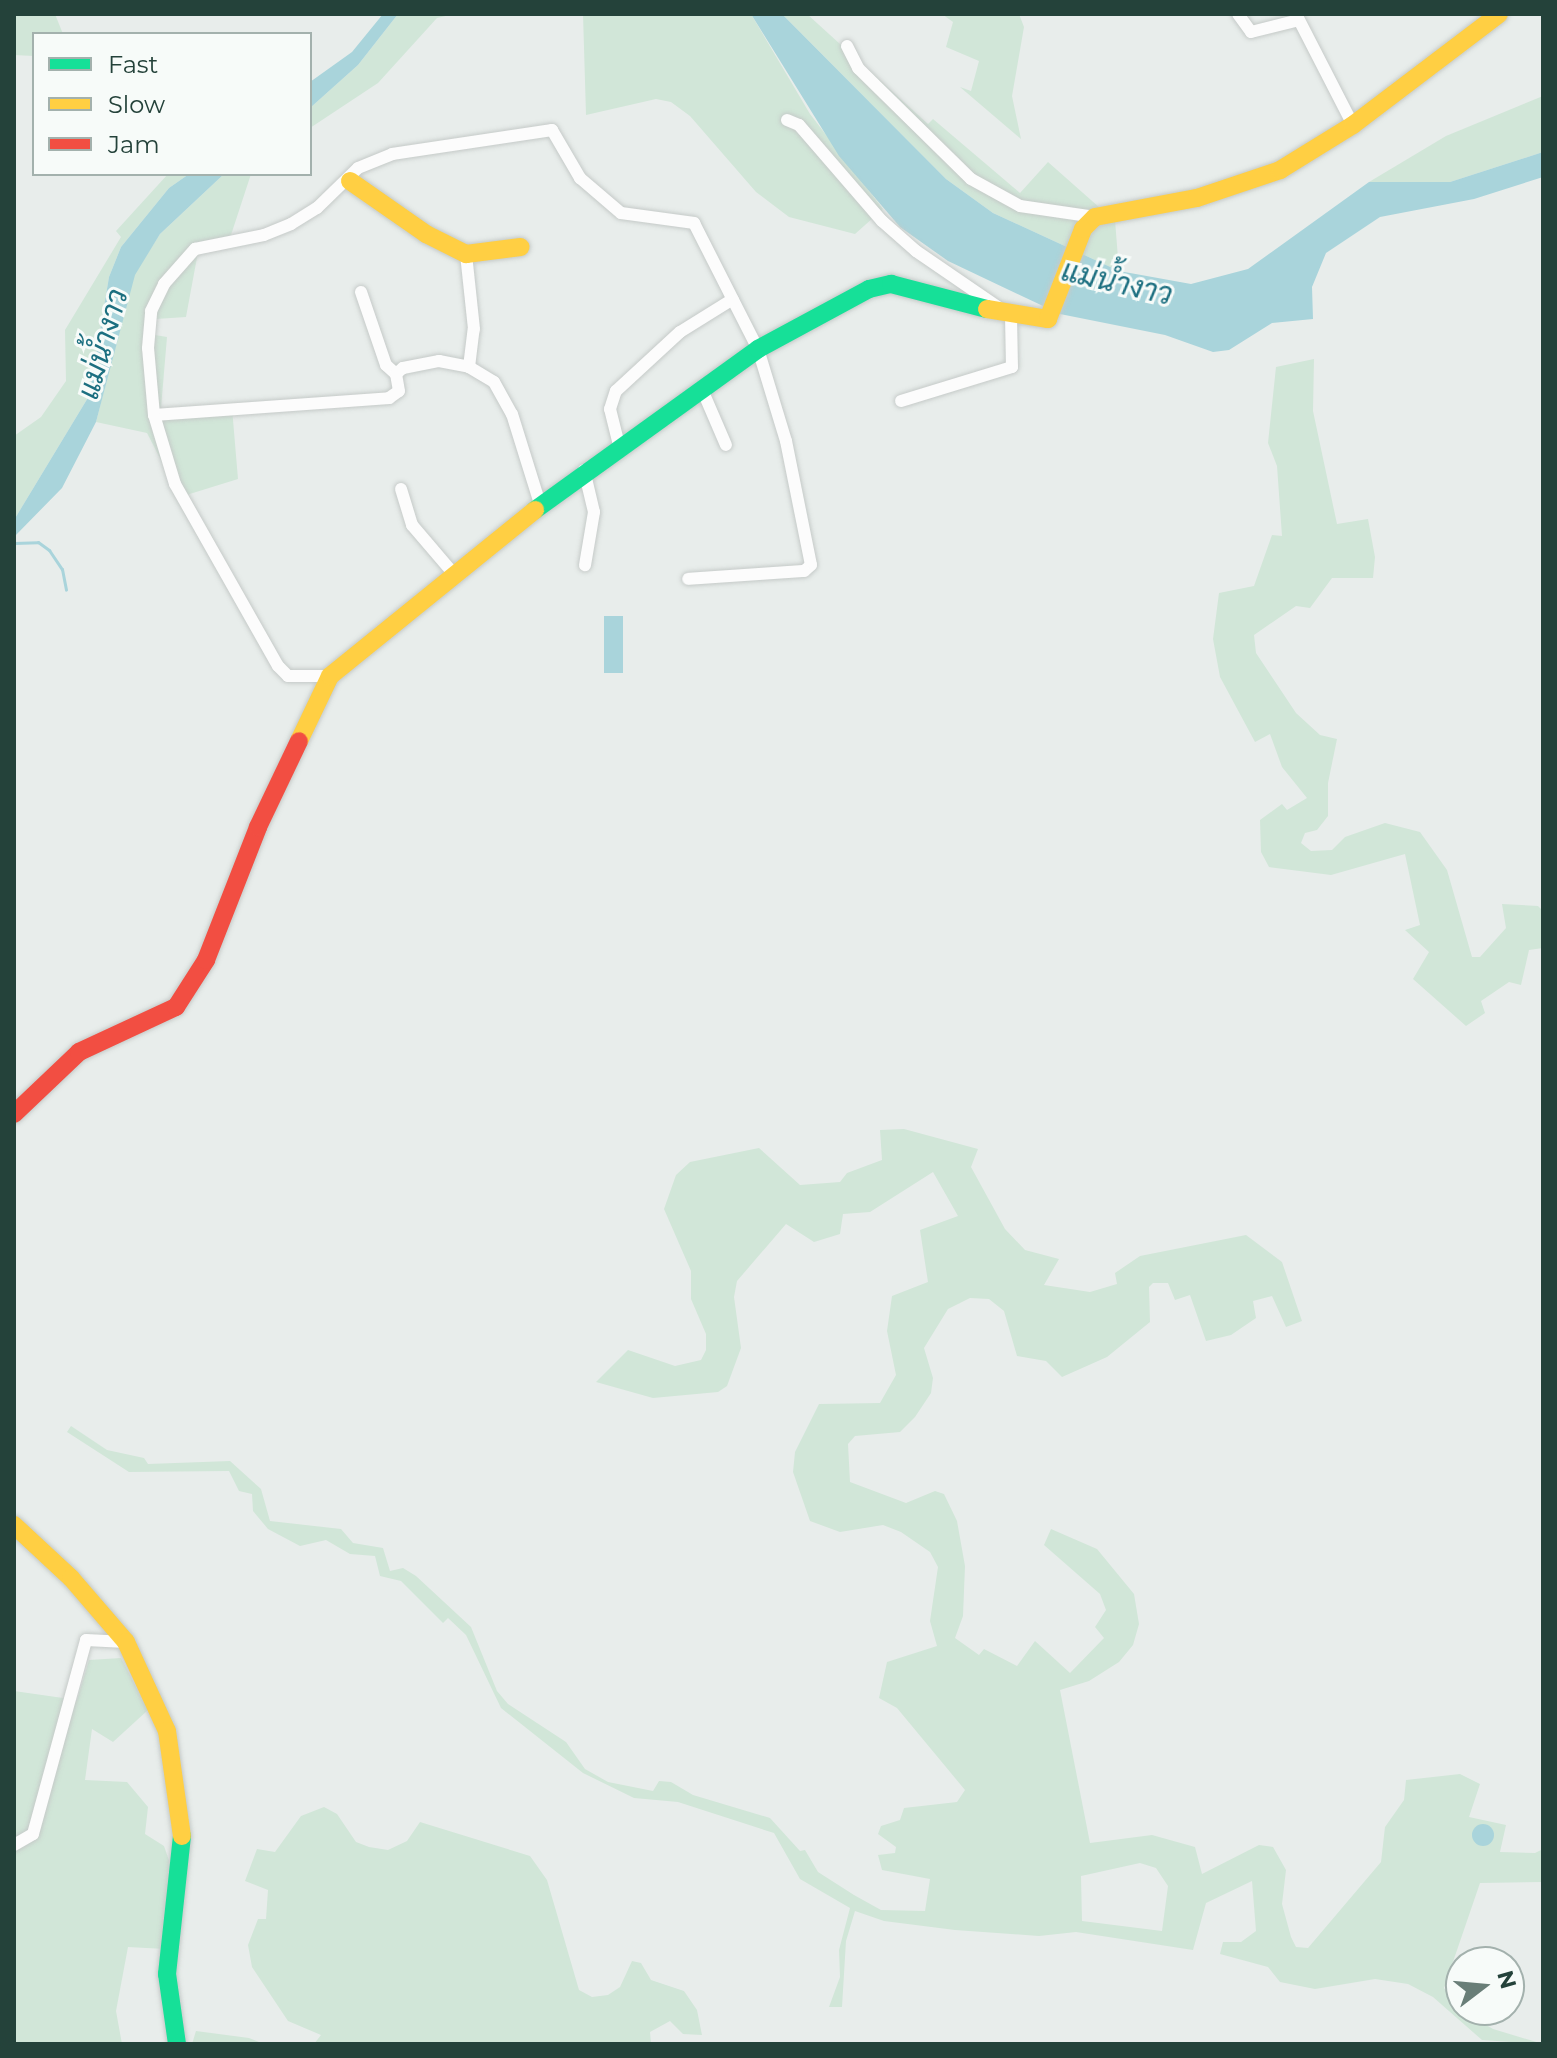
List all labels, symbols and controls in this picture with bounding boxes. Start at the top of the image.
legend [32,32,312,176]
text: Fast [108,50,158,79]
text: Slow [108,90,165,119]
text: Jam [108,130,160,159]
water label: แม่น้ำงาว [1058,253,1176,313]
water label: แม่น้ำงาว [70,285,136,403]
north arrow [1445,1946,1525,2026]
text: N [1491,1968,1522,1992]

